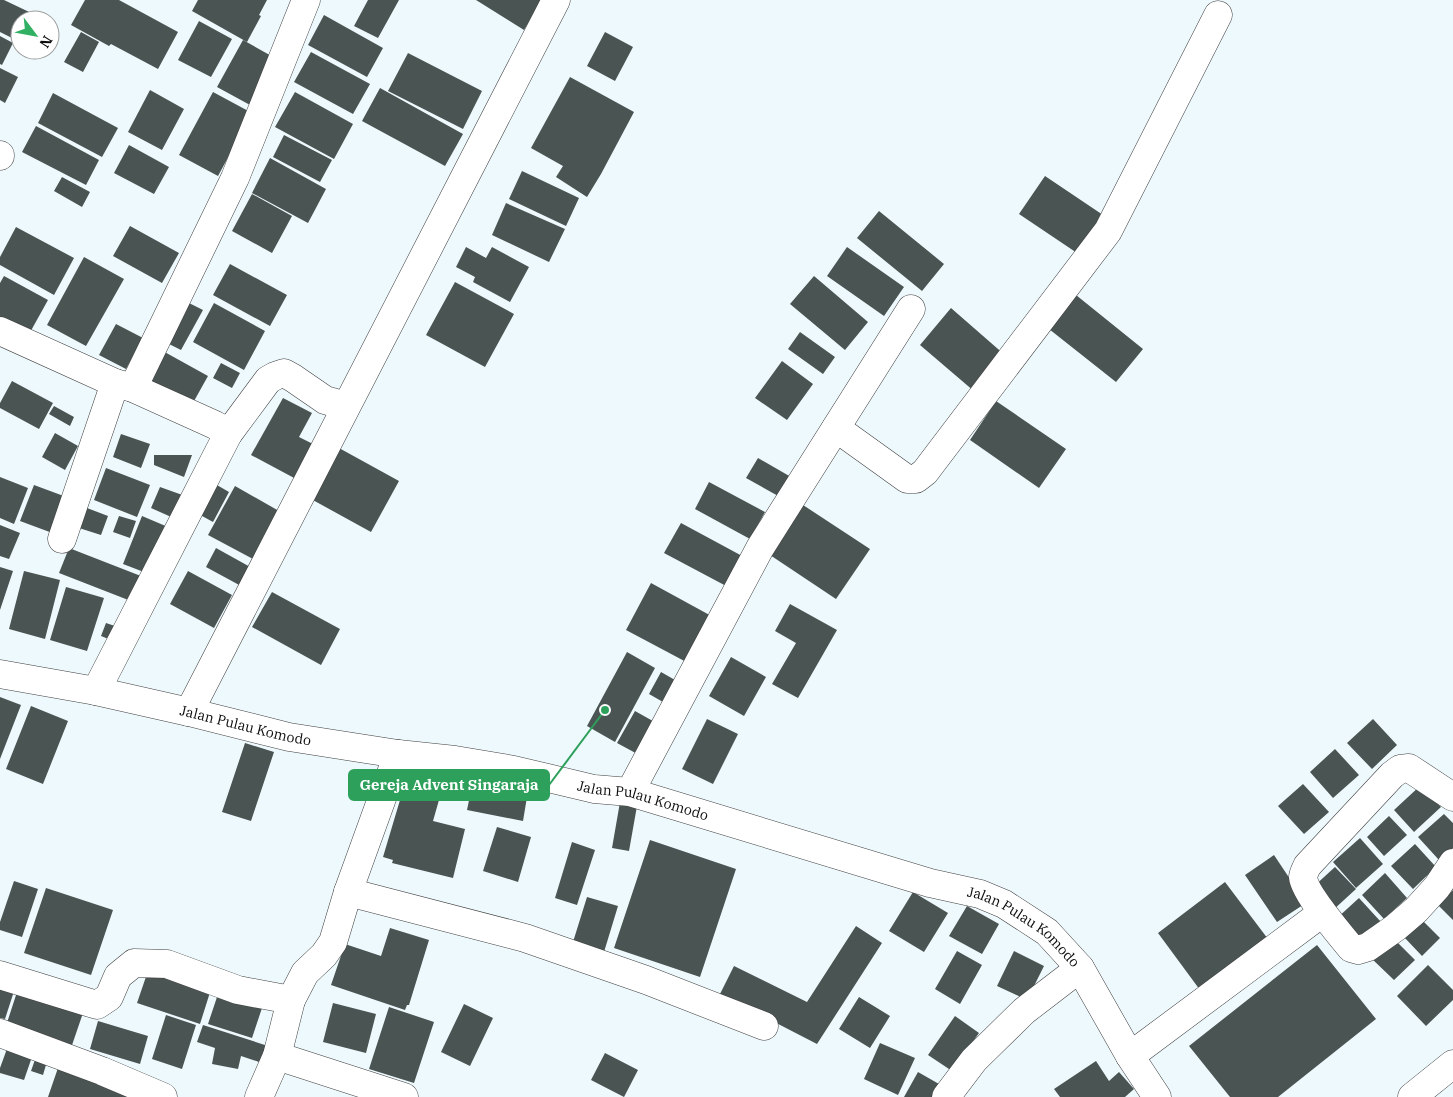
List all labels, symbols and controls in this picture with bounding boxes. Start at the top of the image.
north arrow [10,10,60,60]
text: N [35,32,57,51]
street label: Jalan Pulau Komodo [178,701,313,749]
callout: Gereja Advent Singaraja [349,770,549,800]
text: Gereja Advent Singaraja [359,775,539,794]
street label: Jalan Pulau Komodo [576,776,711,824]
street label: Jalan Pulau Komodo [966,882,1084,971]

